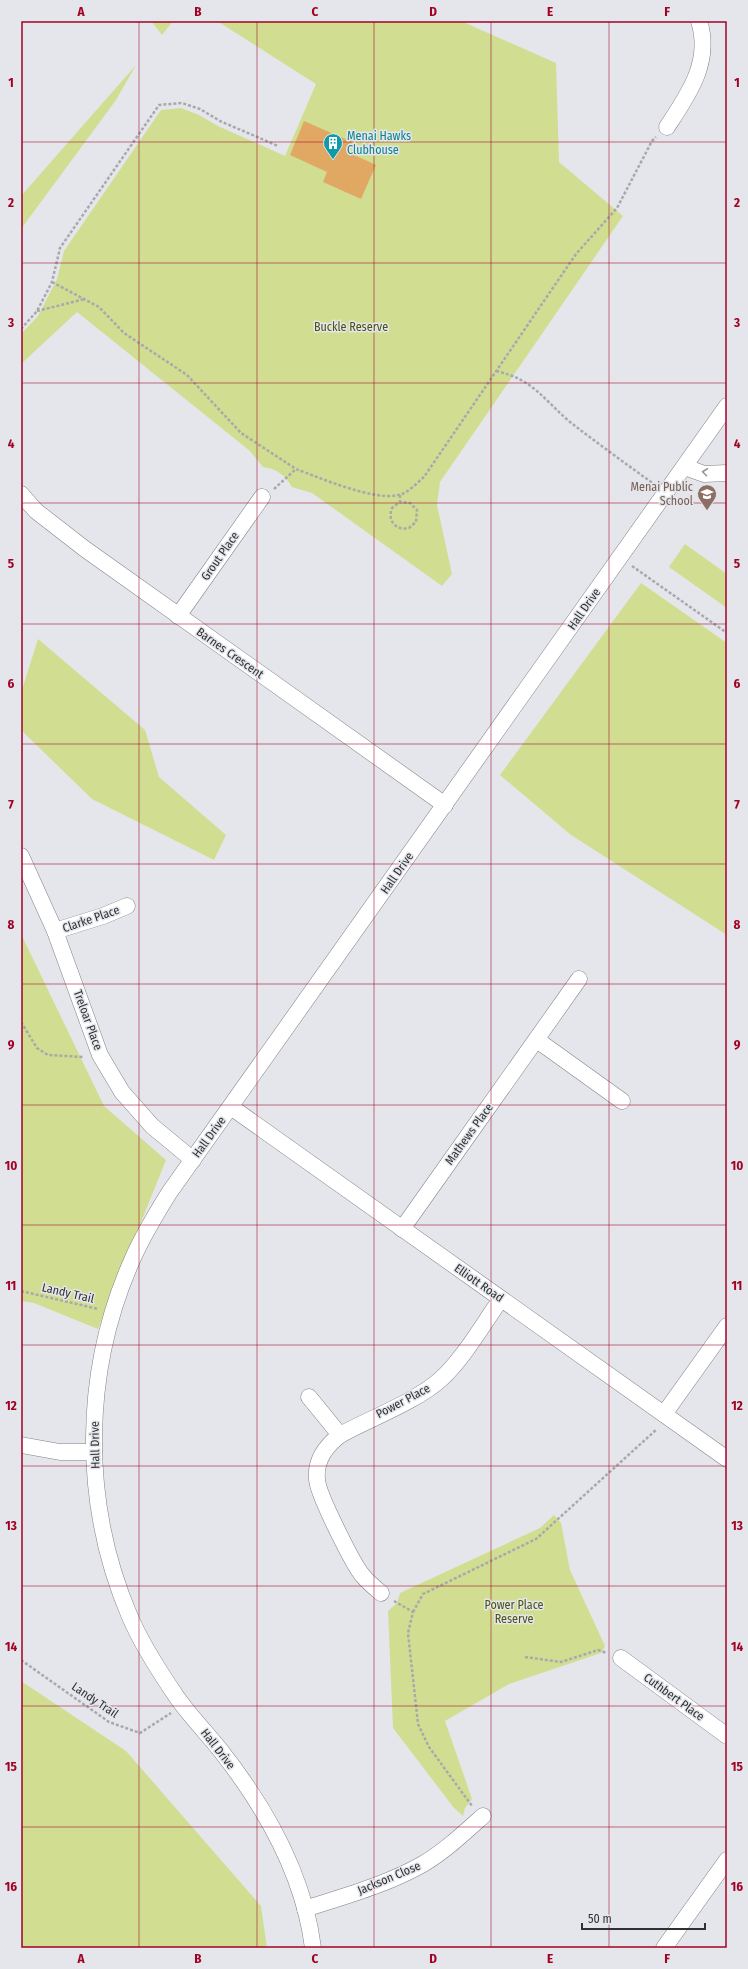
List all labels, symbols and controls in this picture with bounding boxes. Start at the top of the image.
text: A [76,4,85,19]
text: B [194,4,202,19]
text: C [312,4,319,19]
text: D [429,4,437,19]
text: E [547,4,553,19]
text: F [664,4,670,19]
text: 1 [8,75,14,90]
text: 1 [734,75,740,90]
place label: Menai Hawks Clubhouse [347,129,411,157]
building icon: Menai Hawks Clubhouse [322,132,344,160]
text: 2 [7,195,14,210]
text: 2 [733,195,740,210]
text: 3 [7,315,14,330]
text: 3 [733,315,740,330]
park label: Buckle Reserve [314,320,388,334]
text: 4 [8,436,15,451]
text: 4 [734,436,741,451]
one-way arrow [702,468,709,477]
place label: Menai Public School [631,480,693,508]
school or university icon: Menai Public School [696,483,718,511]
street label: Grout Place [198,529,242,583]
text: 5 [8,556,14,571]
text: 5 [734,556,740,571]
street label: Hall Drive [565,585,603,633]
street label: Barnes Crescent [194,625,266,681]
text: 6 [8,676,15,691]
text: 6 [734,676,741,691]
text: 7 [8,797,14,812]
text: 7 [734,797,740,812]
street label: Hall Drive [378,849,416,897]
street label: Clarke Place [61,903,121,935]
text: 8 [8,917,15,932]
text: 8 [734,917,741,932]
street label: Treloar Place [71,988,105,1052]
text: 9 [8,1037,15,1052]
text: 9 [734,1037,741,1052]
street label: Mathews Place [442,1101,496,1167]
street label: Hall Drive [189,1114,229,1160]
text: 10 [5,1158,17,1173]
text: 10 [731,1158,743,1173]
street label: Elliott Road [452,1261,506,1305]
text: 11 [6,1278,16,1293]
text: 11 [732,1278,742,1293]
street label: Landy Trail [41,1280,95,1306]
street label: Power Place [374,1381,432,1421]
text: 12 [5,1398,17,1413]
text: 12 [731,1398,743,1413]
street label: Hall Drive [88,1421,102,1469]
text: 13 [5,1518,17,1533]
text: 13 [731,1518,743,1533]
park label: Power Place Reserve [484,1598,544,1626]
text: 14 [5,1639,17,1654]
text: 14 [731,1639,743,1654]
street label: Cuthbert Place [641,1670,707,1724]
street label: Landy Trail [69,1679,121,1721]
street label: Hall Drive [198,1726,238,1772]
text: 15 [5,1759,17,1774]
text: 15 [731,1759,743,1774]
street label: Jackson Close [355,1858,423,1898]
text: 16 [5,1879,17,1894]
text: 16 [731,1879,743,1894]
scale bar [582,1905,705,1931]
text: 50 m [588,1912,612,1926]
text: A [76,1951,85,1966]
text: B [194,1951,202,1966]
text: C [312,1951,319,1966]
text: D [429,1951,437,1966]
text: E [547,1951,553,1966]
text: F [664,1951,670,1966]

